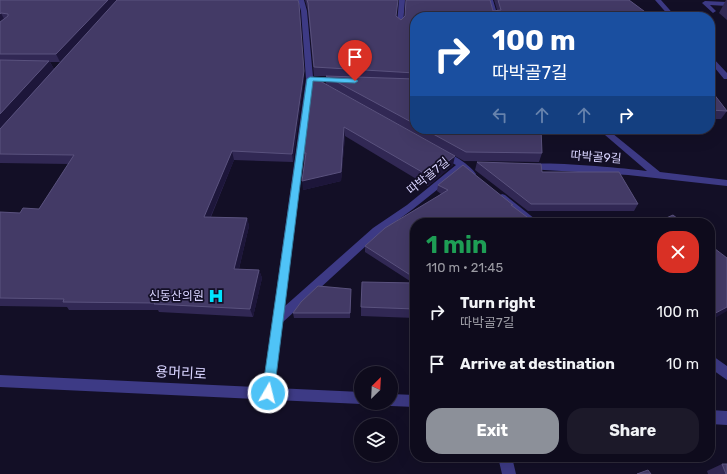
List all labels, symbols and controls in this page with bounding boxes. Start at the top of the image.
text: 100 m [492,24,576,57]
icon: right [426,28,478,80]
pin [338,40,372,81]
icon: arrive [344,46,366,68]
text: 따박골7길 [492,62,567,84]
icon: left [489,104,511,126]
icon: ahead [531,104,553,126]
icon: ahead [573,104,595,126]
icon: right [615,104,637,126]
street label: 따박골9길 [570,148,622,166]
street label: 따박골7길 [404,155,452,197]
text: 1 min [426,231,487,259]
button: close [657,231,699,273]
text: 110 m · 21:45 [426,260,503,275]
hospital icon: 신동산의원 [207,287,225,305]
place label: 신동산의원 [149,289,204,303]
text: Turn right [460,294,535,312]
icon: right [426,301,448,323]
text: 100 m [657,303,699,321]
text: 따박골7길 [460,315,515,330]
icon: arrive [426,353,448,375]
text: Arrive at destination [460,355,615,373]
text: 10 m [666,355,699,373]
street label: 용머리로 [155,363,207,383]
north arrow [354,366,398,410]
map controls [354,366,398,462]
position arrow [247,372,289,414]
button: Exit [426,408,559,454]
button: Share [567,408,699,454]
button: layers [354,418,398,462]

